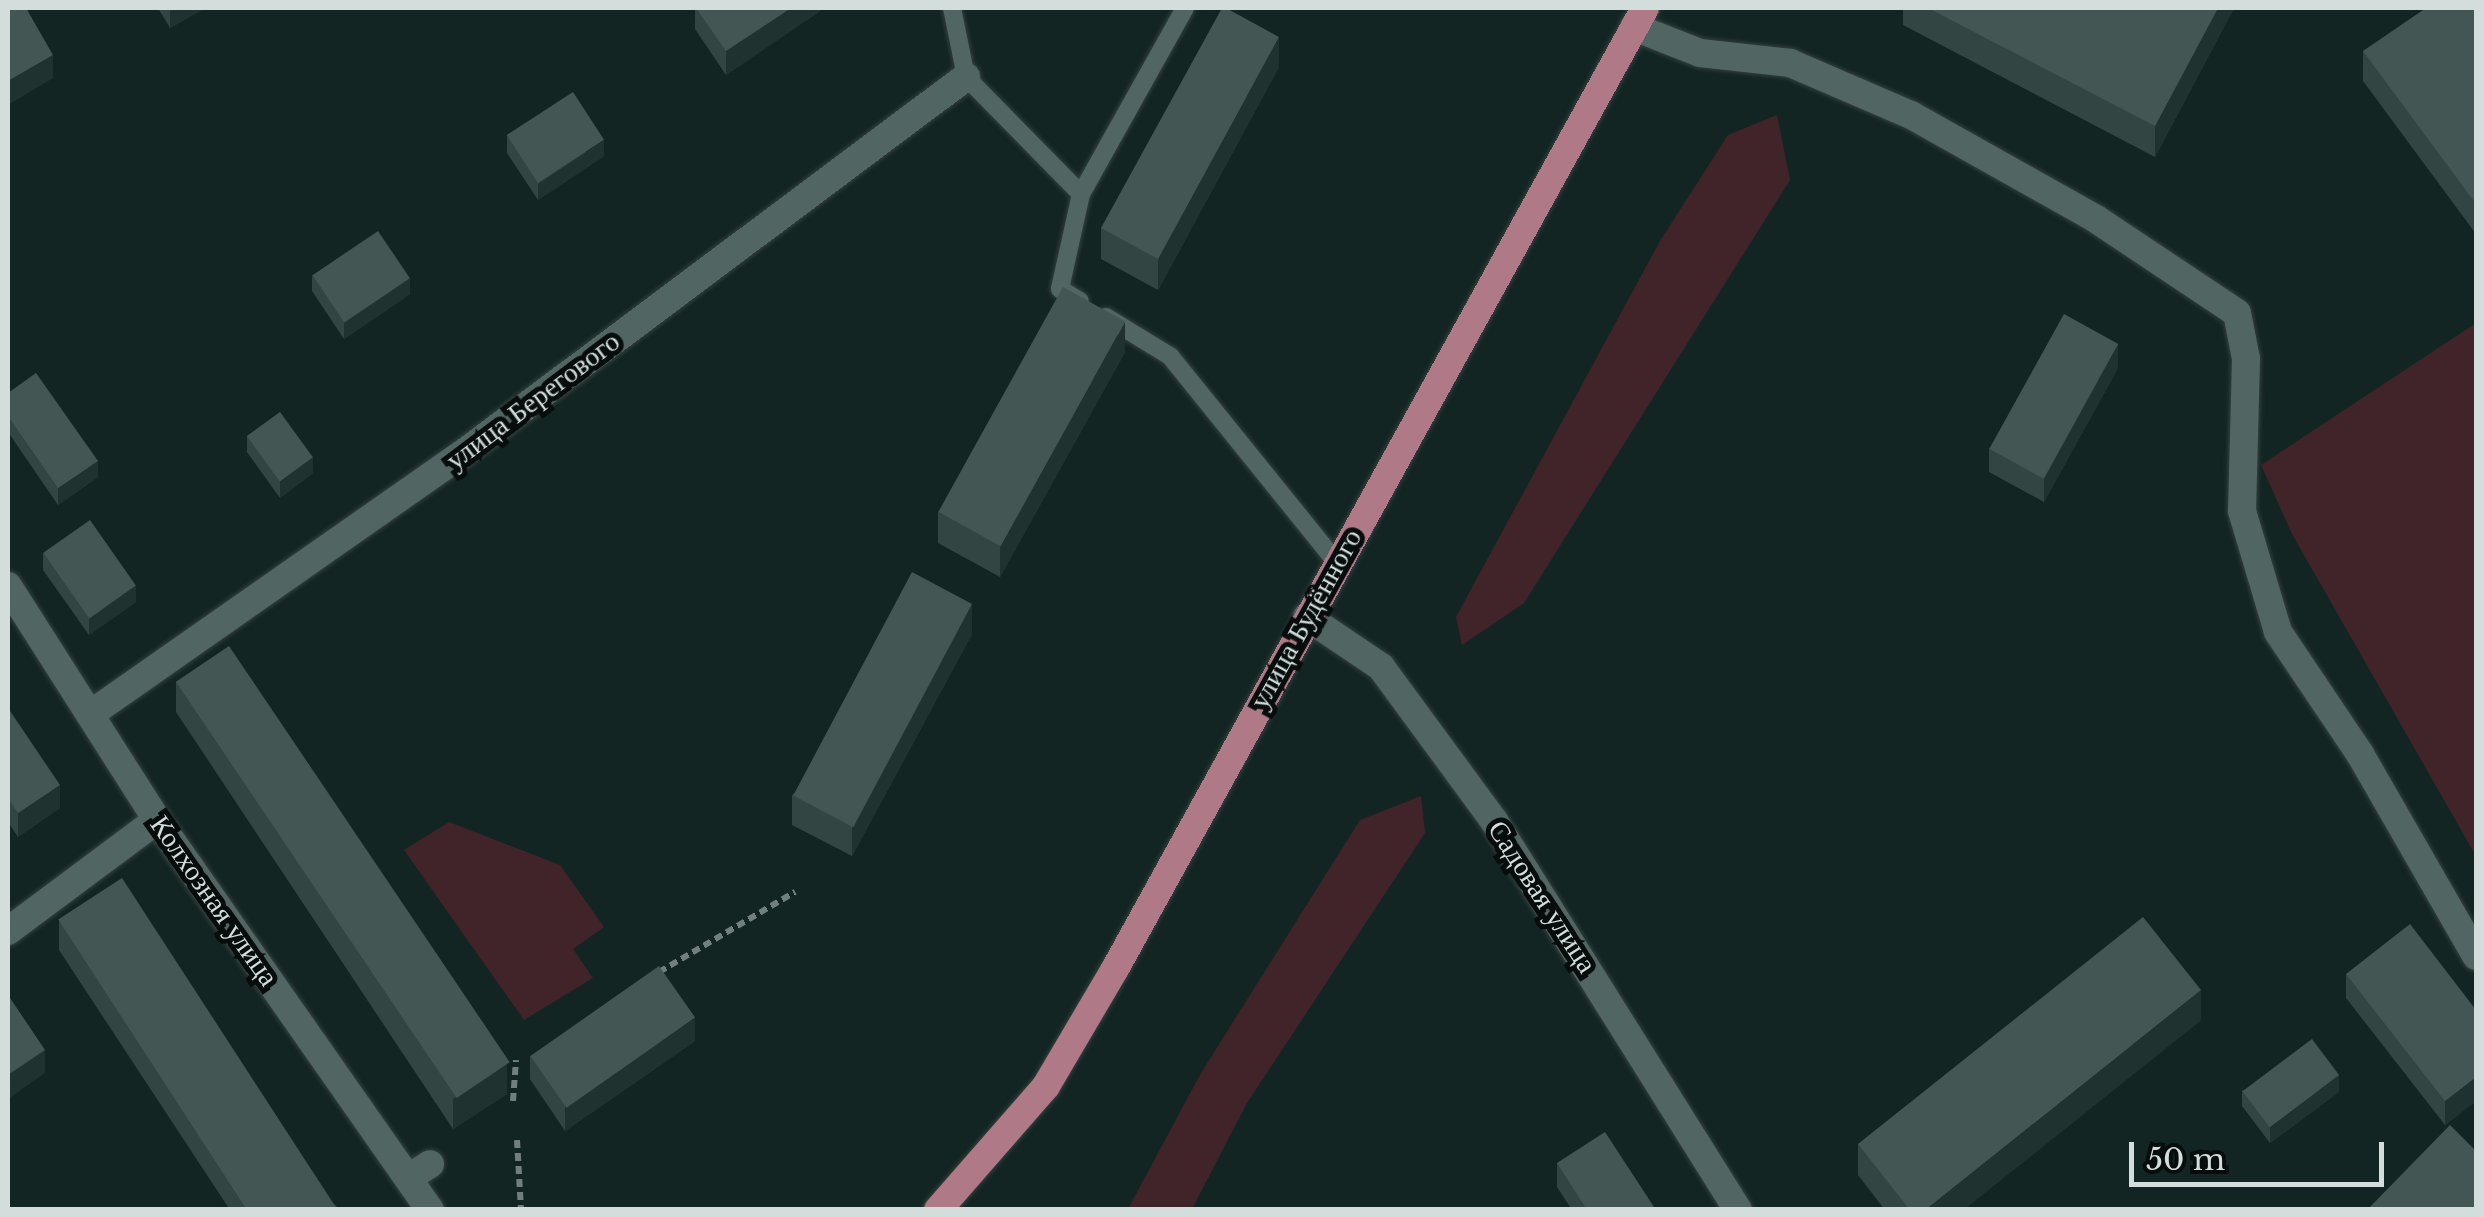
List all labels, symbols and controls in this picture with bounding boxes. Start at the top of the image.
street label: улица Берегового [440,325,626,477]
street label: улица Будённого [1243,523,1369,715]
street label: Колхозная улица [143,809,285,993]
street label: Садовая улица [1480,815,1604,979]
scale bar [2134,1122,2389,1184]
text: 50 m [2146,1141,2225,1178]

